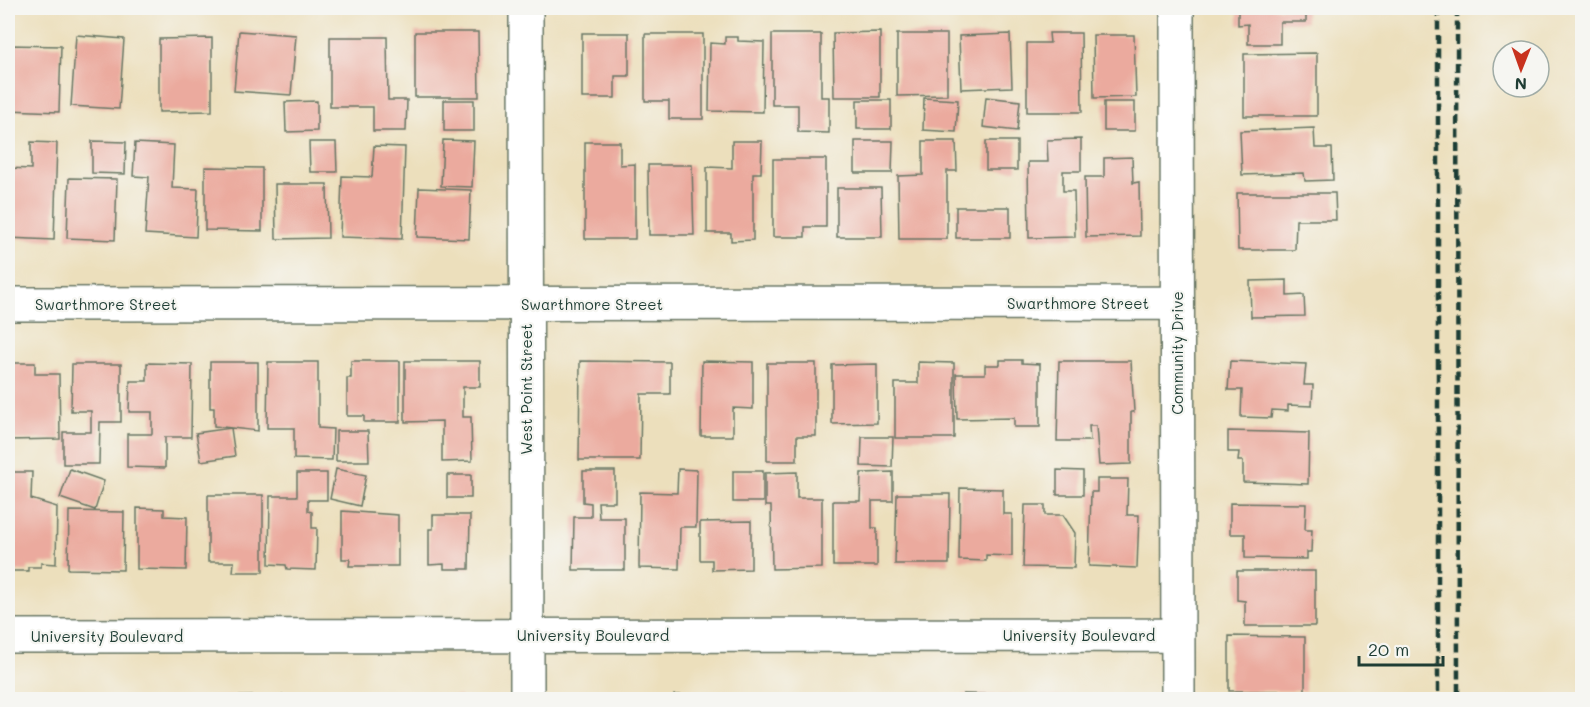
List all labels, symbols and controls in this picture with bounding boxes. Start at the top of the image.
north arrow [1491,39,1551,99]
text: N [1514,74,1527,95]
street label: Community Drive [1167,291,1187,415]
street label: Swarthmore Street [1007,293,1149,313]
street label: Swarthmore Street [35,294,177,314]
street label: Swarthmore Street [521,294,663,314]
street label: West Point Street [516,323,536,455]
street label: University Boulevard [517,625,669,645]
street label: University Boulevard [1003,625,1155,645]
street label: University Boulevard [31,626,183,646]
scale bar [1359,629,1443,667]
text: 20 m [1368,637,1409,661]

